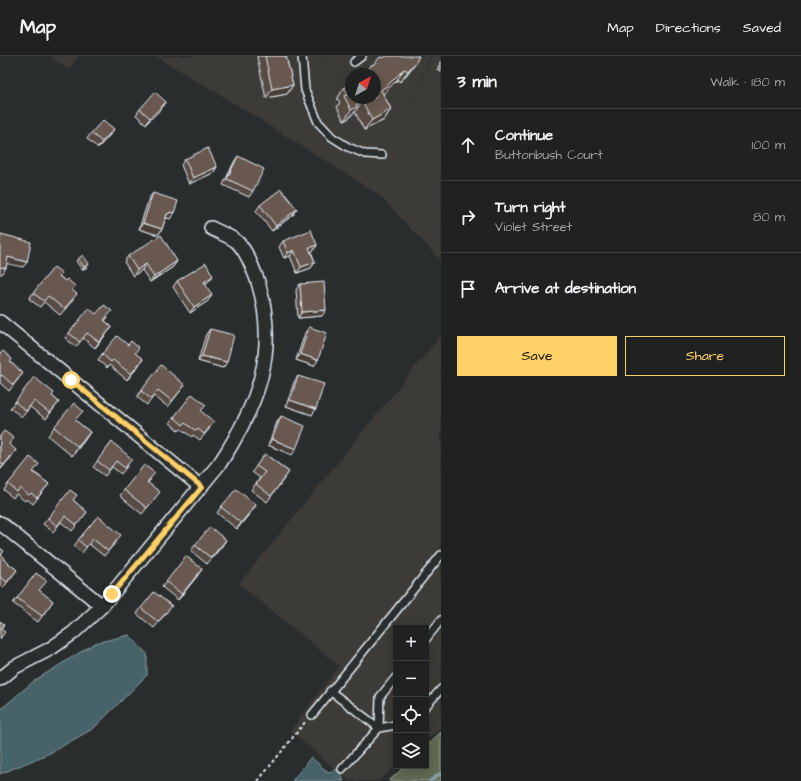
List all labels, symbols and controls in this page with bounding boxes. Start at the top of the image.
text: Map [20,14,56,41]
text: Map [607,18,634,38]
text: Directions [656,18,721,38]
text: Saved [743,18,781,38]
north arrow [345,68,381,104]
text: 3 min [457,70,497,94]
text: Walk · 180 m [710,73,785,91]
text: Continue [495,125,553,146]
icon: ahead [457,134,479,156]
text: 100 m [752,136,785,154]
text: Buttonbush Court [495,146,603,164]
text: Turn right [495,197,566,218]
icon: right [457,206,479,228]
text: 80 m [753,208,785,226]
text: Violet Street [495,218,572,236]
icon: arrive [457,278,479,300]
text: Arrive at destination [495,278,636,299]
button: Save [457,336,617,376]
button: Share [625,336,785,376]
route start [62,371,80,389]
route end [103,585,121,603]
map controls [393,625,429,769]
button: + [393,625,429,661]
button: − [393,661,429,697]
button: locate [393,697,429,733]
button: layers [393,733,429,769]

